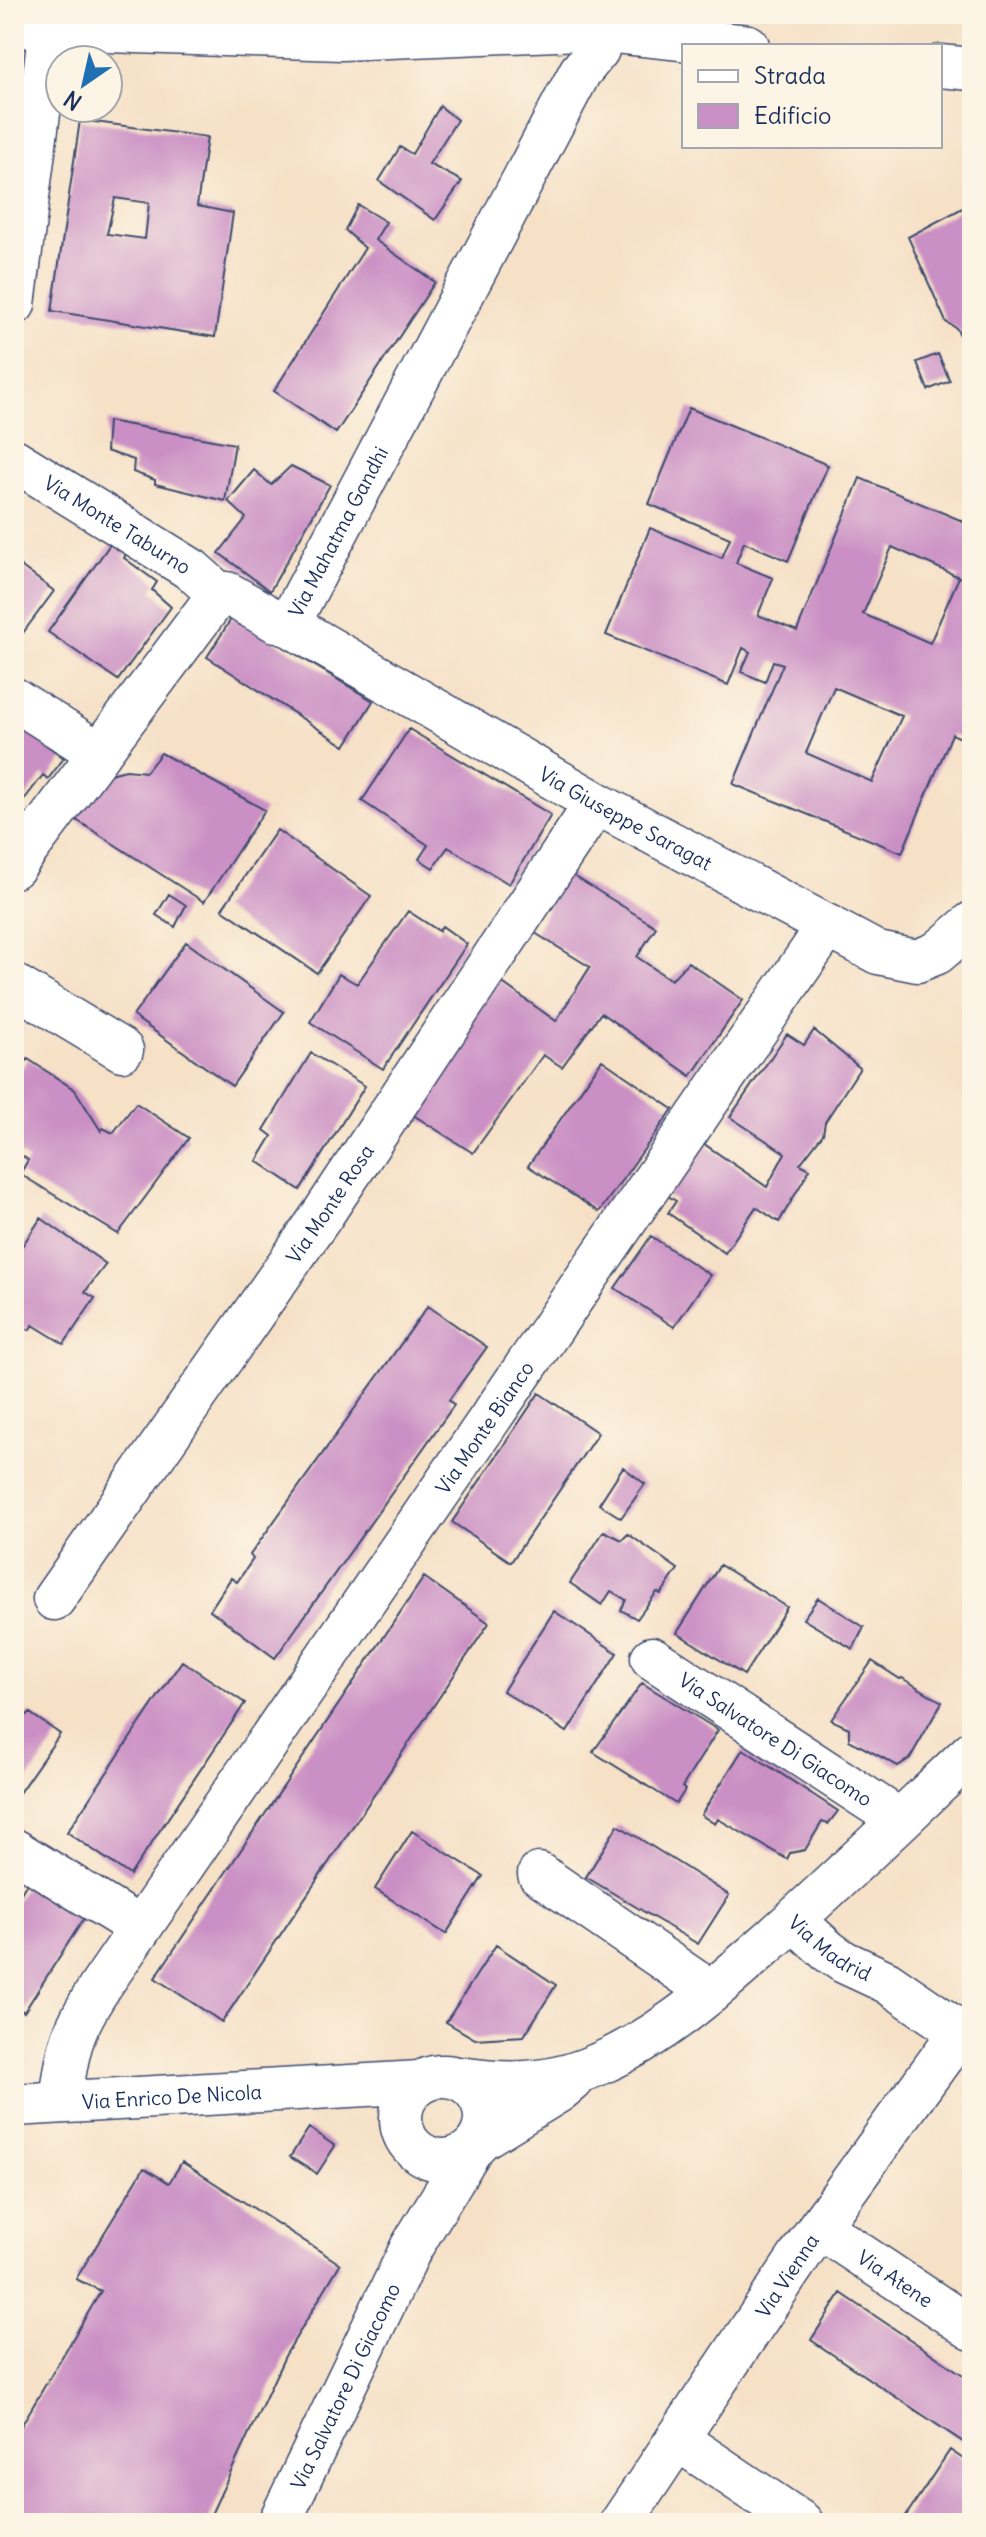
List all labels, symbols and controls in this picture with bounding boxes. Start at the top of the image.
north arrow [44,44,124,124]
legend [682,44,942,148]
text: Strada [754,60,826,90]
text: N [59,85,87,116]
text: Edificio [754,100,832,130]
street label: Via Mahatma Gandhi [282,442,393,621]
street label: Via Monte Taburno [40,469,196,579]
street label: Via Giuseppe Saragat [535,760,717,875]
street label: Via Monte Rosa [280,1139,379,1268]
street label: Via Monte Bianco [430,1356,538,1498]
street label: Via Salvatore Di Giacomo [674,1667,877,1811]
street label: Via Madrid [784,1909,876,1986]
street label: Via Enrico De Nicola [81,2078,262,2114]
street label: Via Vienna [750,2229,824,2322]
street label: Via Atene [853,2244,938,2312]
street label: Via Salvatore Di Giacomo [285,2279,405,2493]

